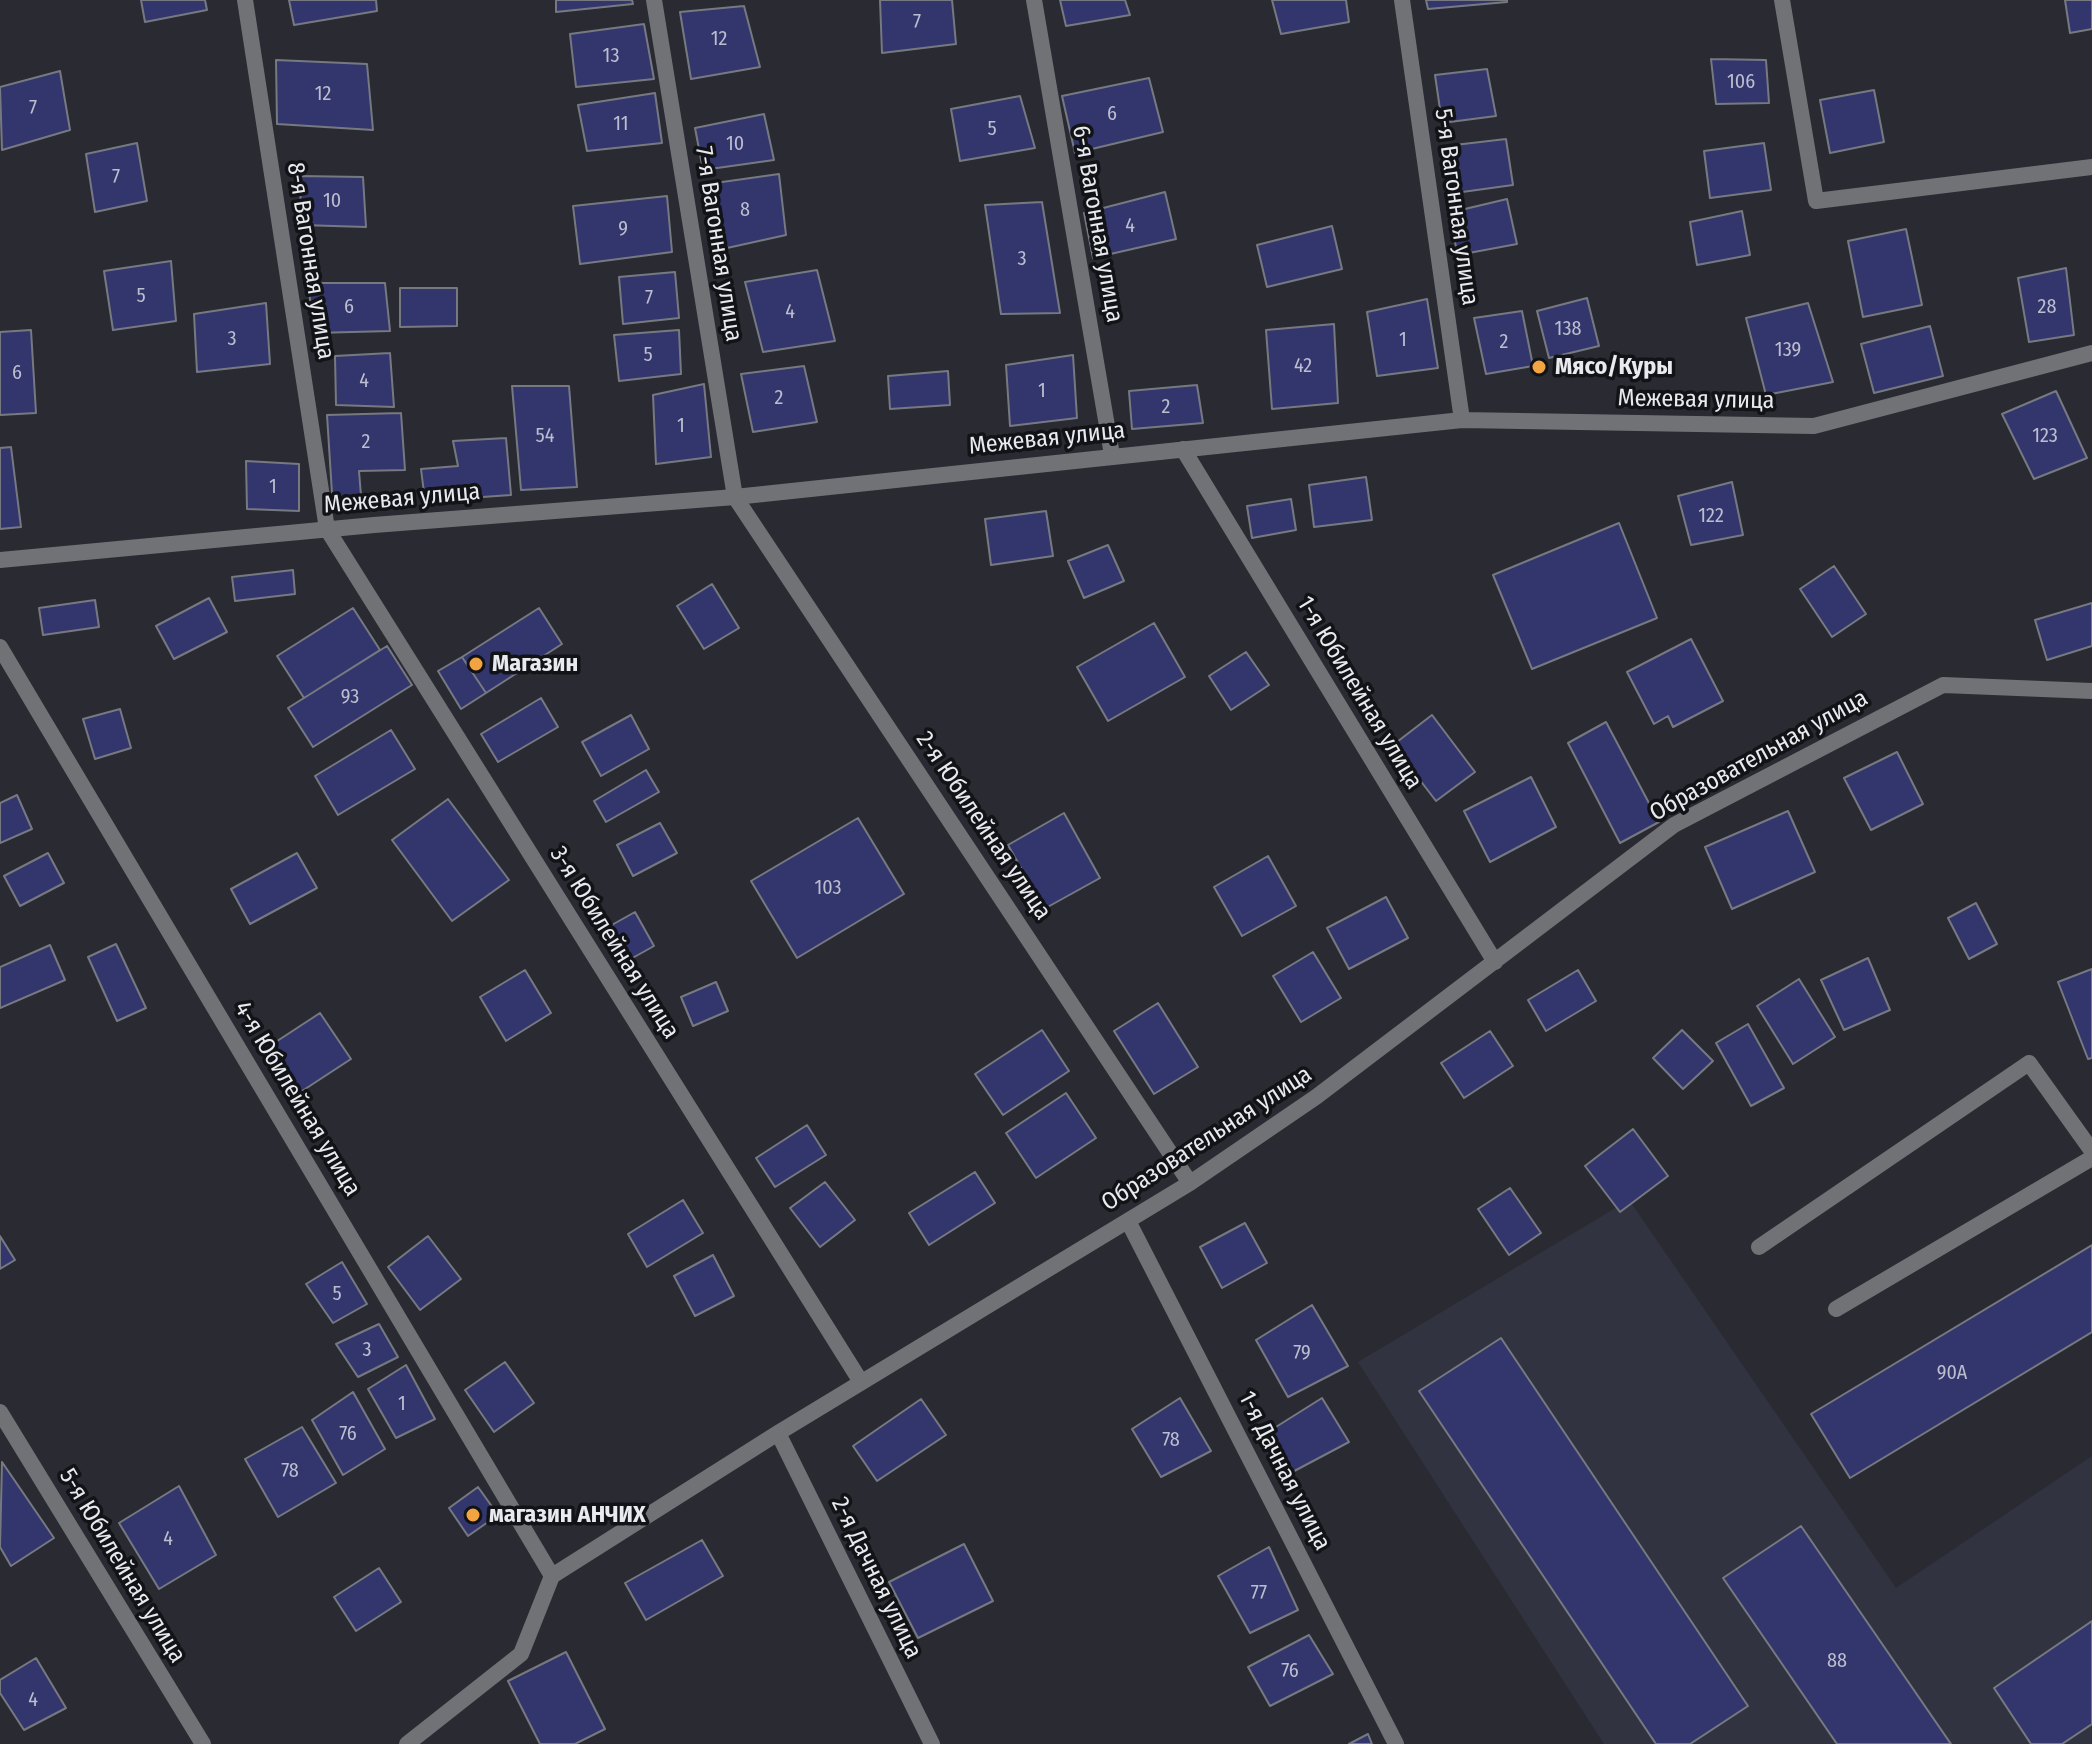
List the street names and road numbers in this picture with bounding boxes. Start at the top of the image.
street label: 5-я Вагонная улица [1428,107,1484,307]
street label: 6-я Вагонная улица [1066,123,1128,325]
street label: 7-я Вагонная улица [688,144,748,344]
street label: 8-я Вагонная улица [280,160,340,362]
street label: Межевая улица [1617,384,1775,416]
street label: Межевая улица [967,416,1127,462]
street label: Межевая улица [323,478,481,520]
street label: 1-я Юбилейная улица [1290,591,1428,795]
street label: Образовательная улица [1645,684,1873,828]
street label: 2-я Юбилейная улица [909,726,1057,926]
street label: 3-я Юбилейная улица [543,842,685,1044]
street label: 4-я Юбилейная улица [228,996,366,1202]
street label: Образовательная улица [1097,1060,1317,1218]
street label: 1-я Дачная улица [1232,1387,1336,1555]
street label: 5-я Юбилейная улица [53,1464,191,1668]
street label: 2-я Дачная улица [825,1493,927,1663]

